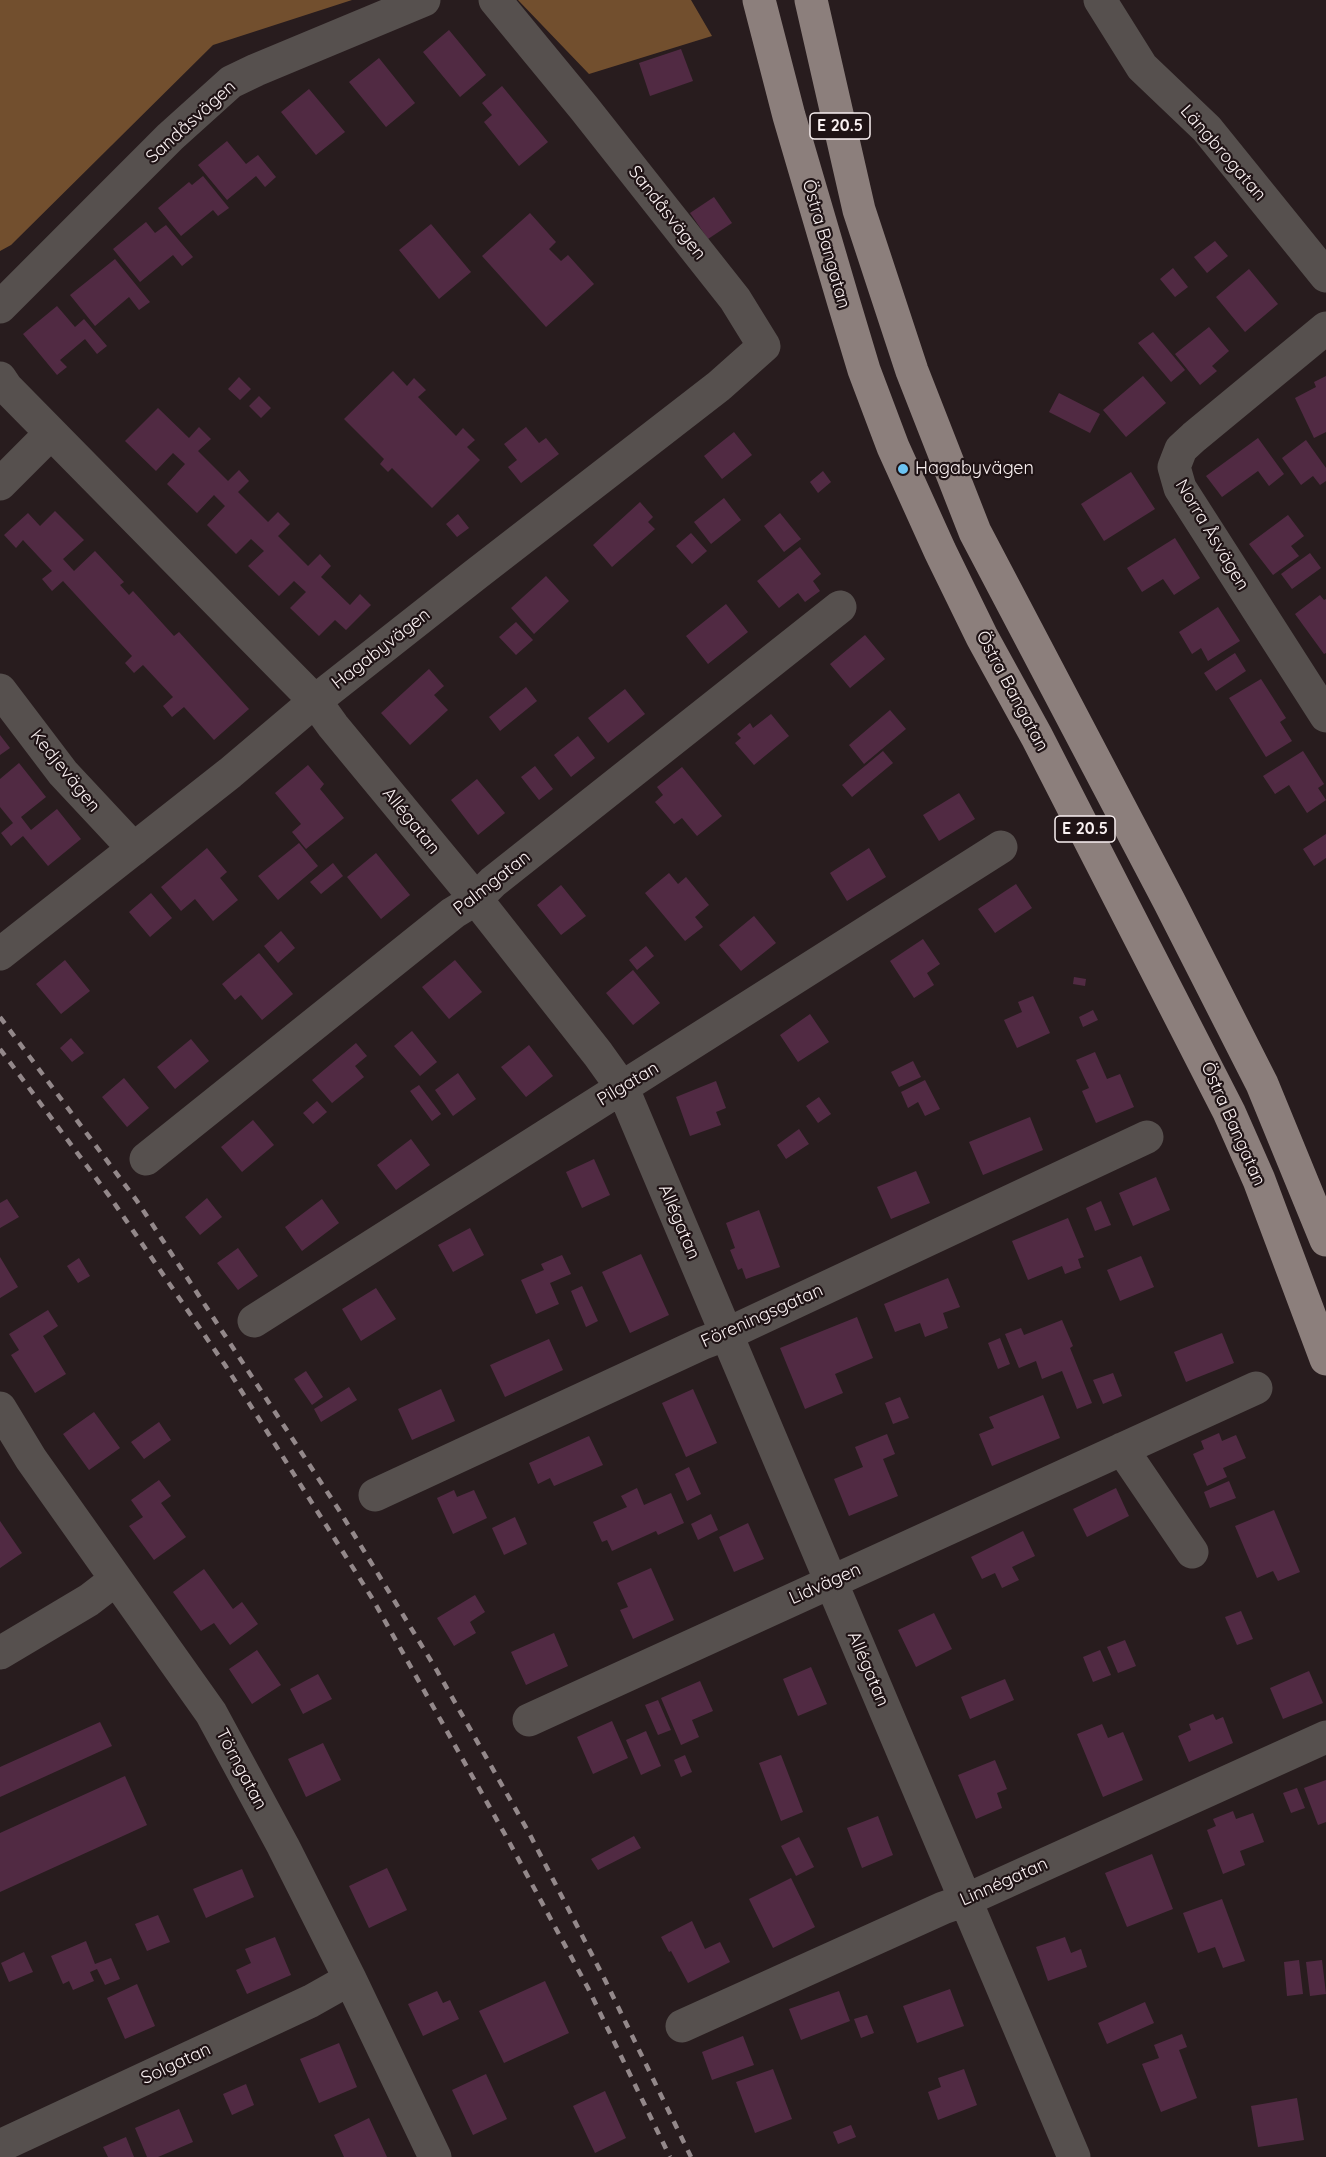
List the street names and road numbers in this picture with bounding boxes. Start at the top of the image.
street label: Sandåsvägen [142,76,240,168]
street label: Längbrogatan [1176,101,1270,205]
road number: E 20.5 [810,113,870,139]
street label: Sandåsvägen [624,162,710,264]
street label: Östra Bangatan [797,177,855,311]
street label: Norra Åsvägen [1170,476,1254,594]
street label: Hagabyvägen [328,604,434,694]
street label: Östra Bangatan [971,627,1053,755]
street label: Kedjevägen [25,725,105,817]
street label: Allégatan [378,783,444,859]
road number: E 20.5 [1055,816,1115,842]
street label: Palmgatan [449,846,535,920]
street label: Pilgatan [593,1057,663,1111]
street label: Östra Bangatan [1196,1059,1270,1189]
street label: Allégatan [654,1181,704,1263]
street label: Föreningsgatan [698,1279,826,1353]
street label: Lidvägen [786,1559,864,1609]
street label: Allégatan [843,1628,893,1710]
street label: Törngatan [211,1725,271,1813]
street label: Linnégatan [957,1853,1051,1911]
street label: Solgatan [138,2038,214,2090]

